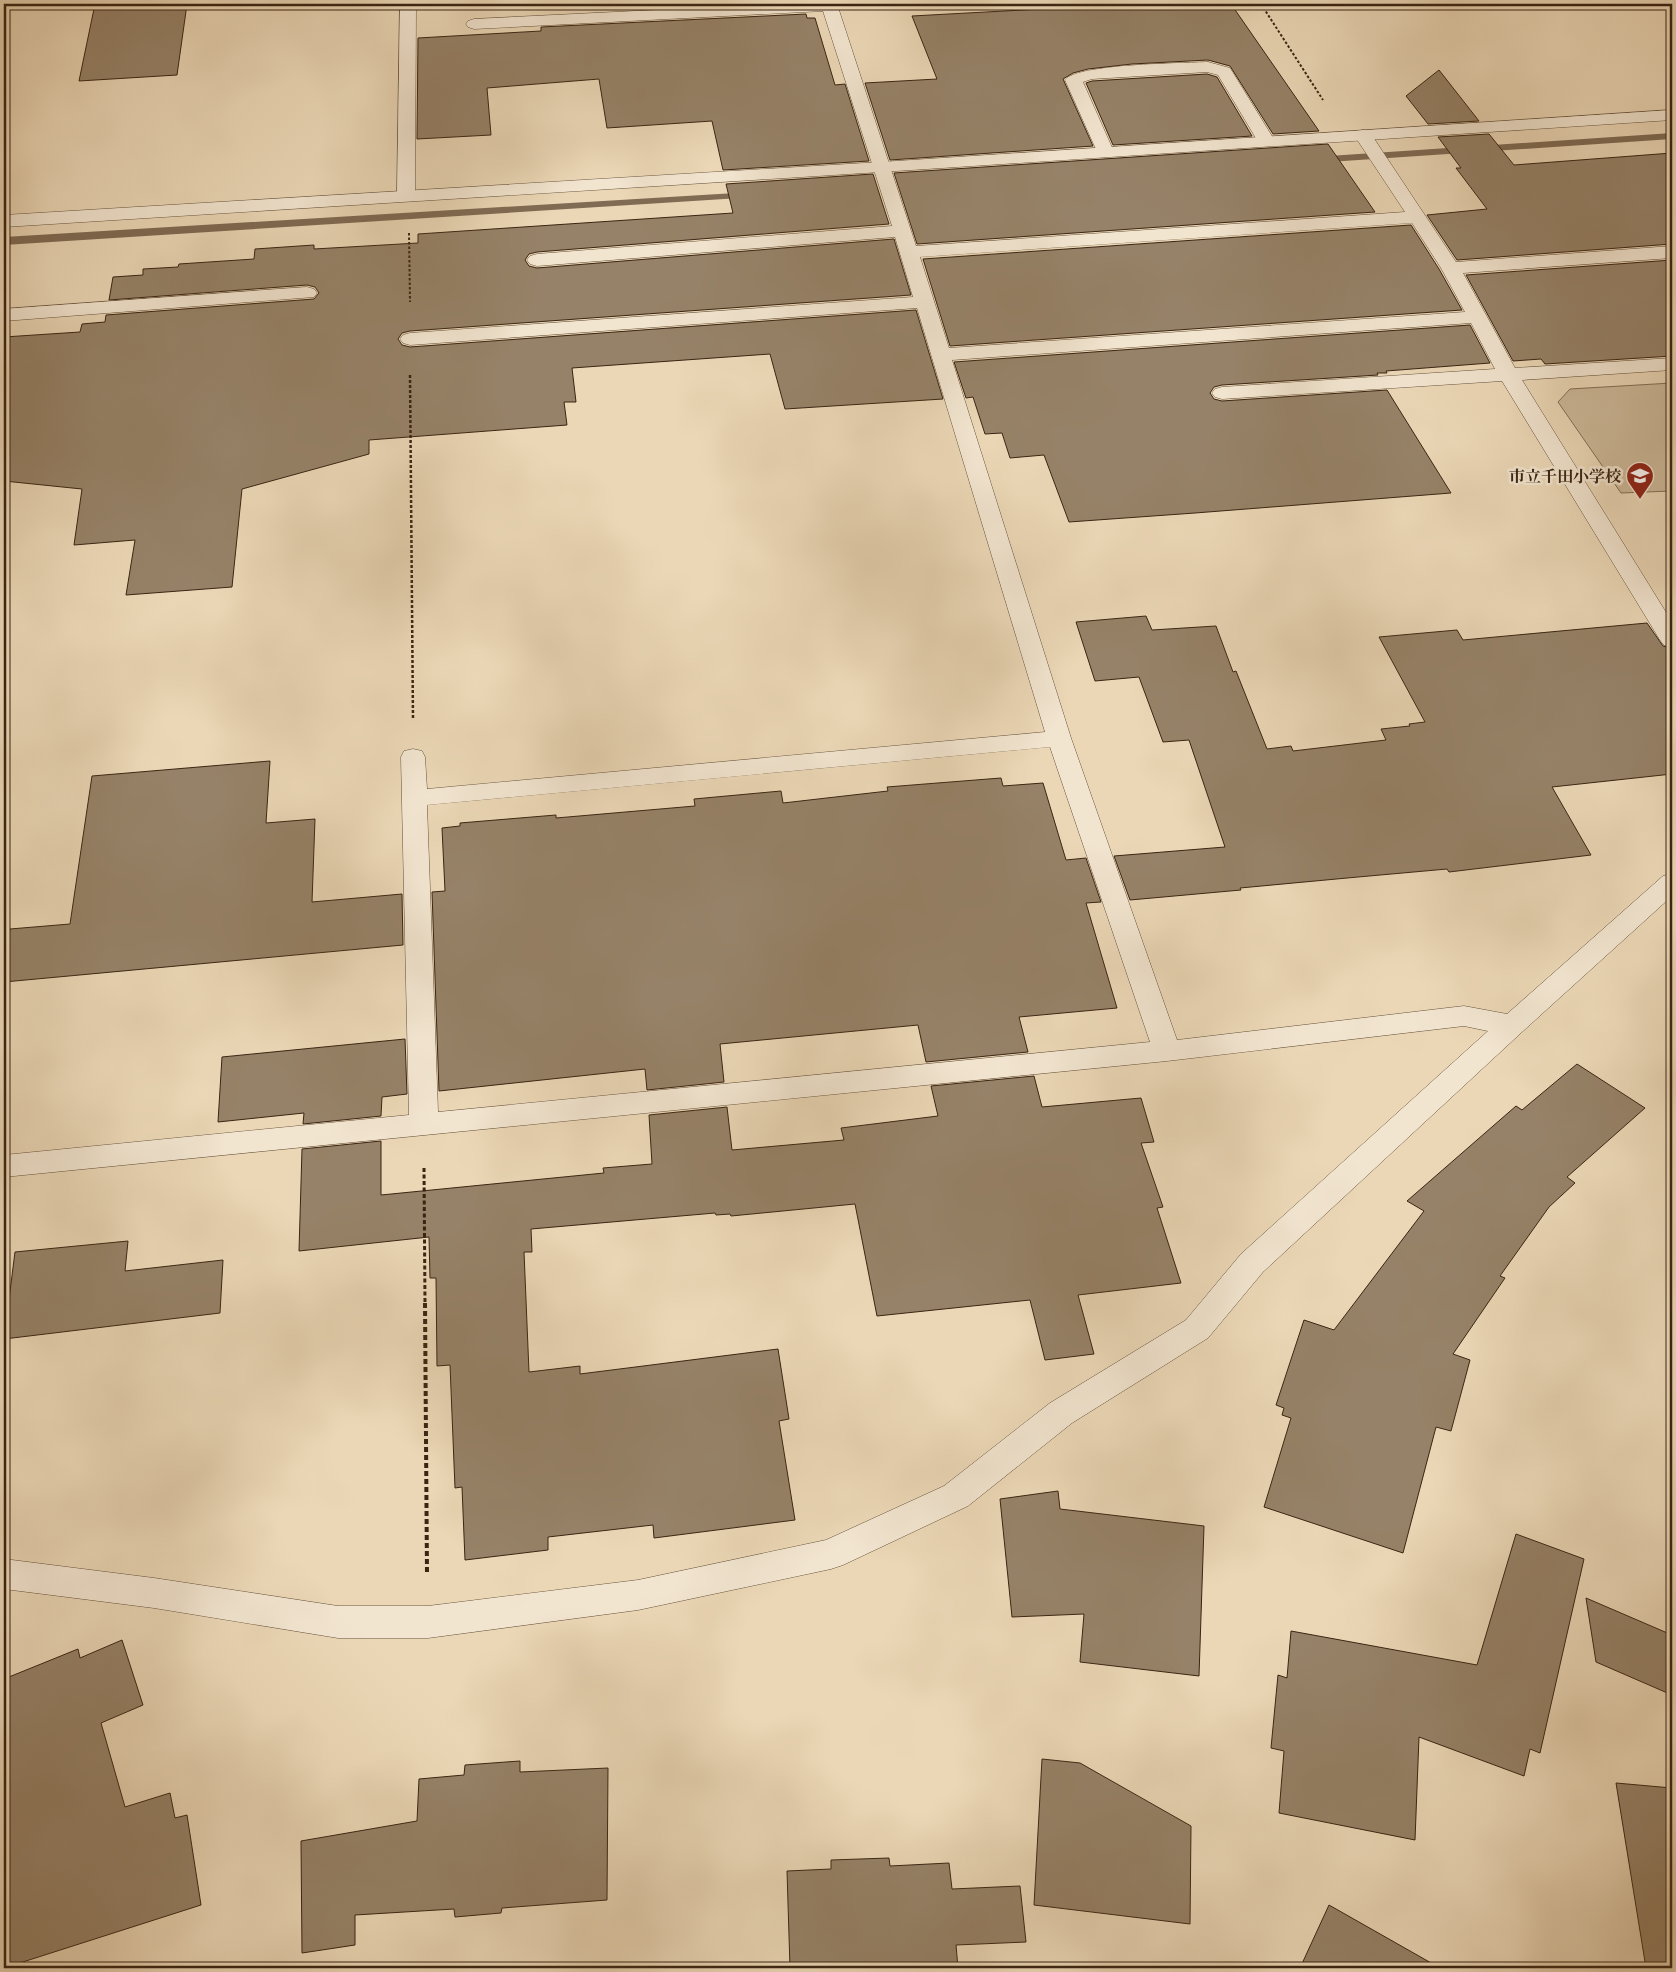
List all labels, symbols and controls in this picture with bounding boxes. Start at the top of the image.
school or university icon: 市立千田小学校 [1625,461,1655,500]
place label: 市立千田小学校 [1509,468,1622,488]

